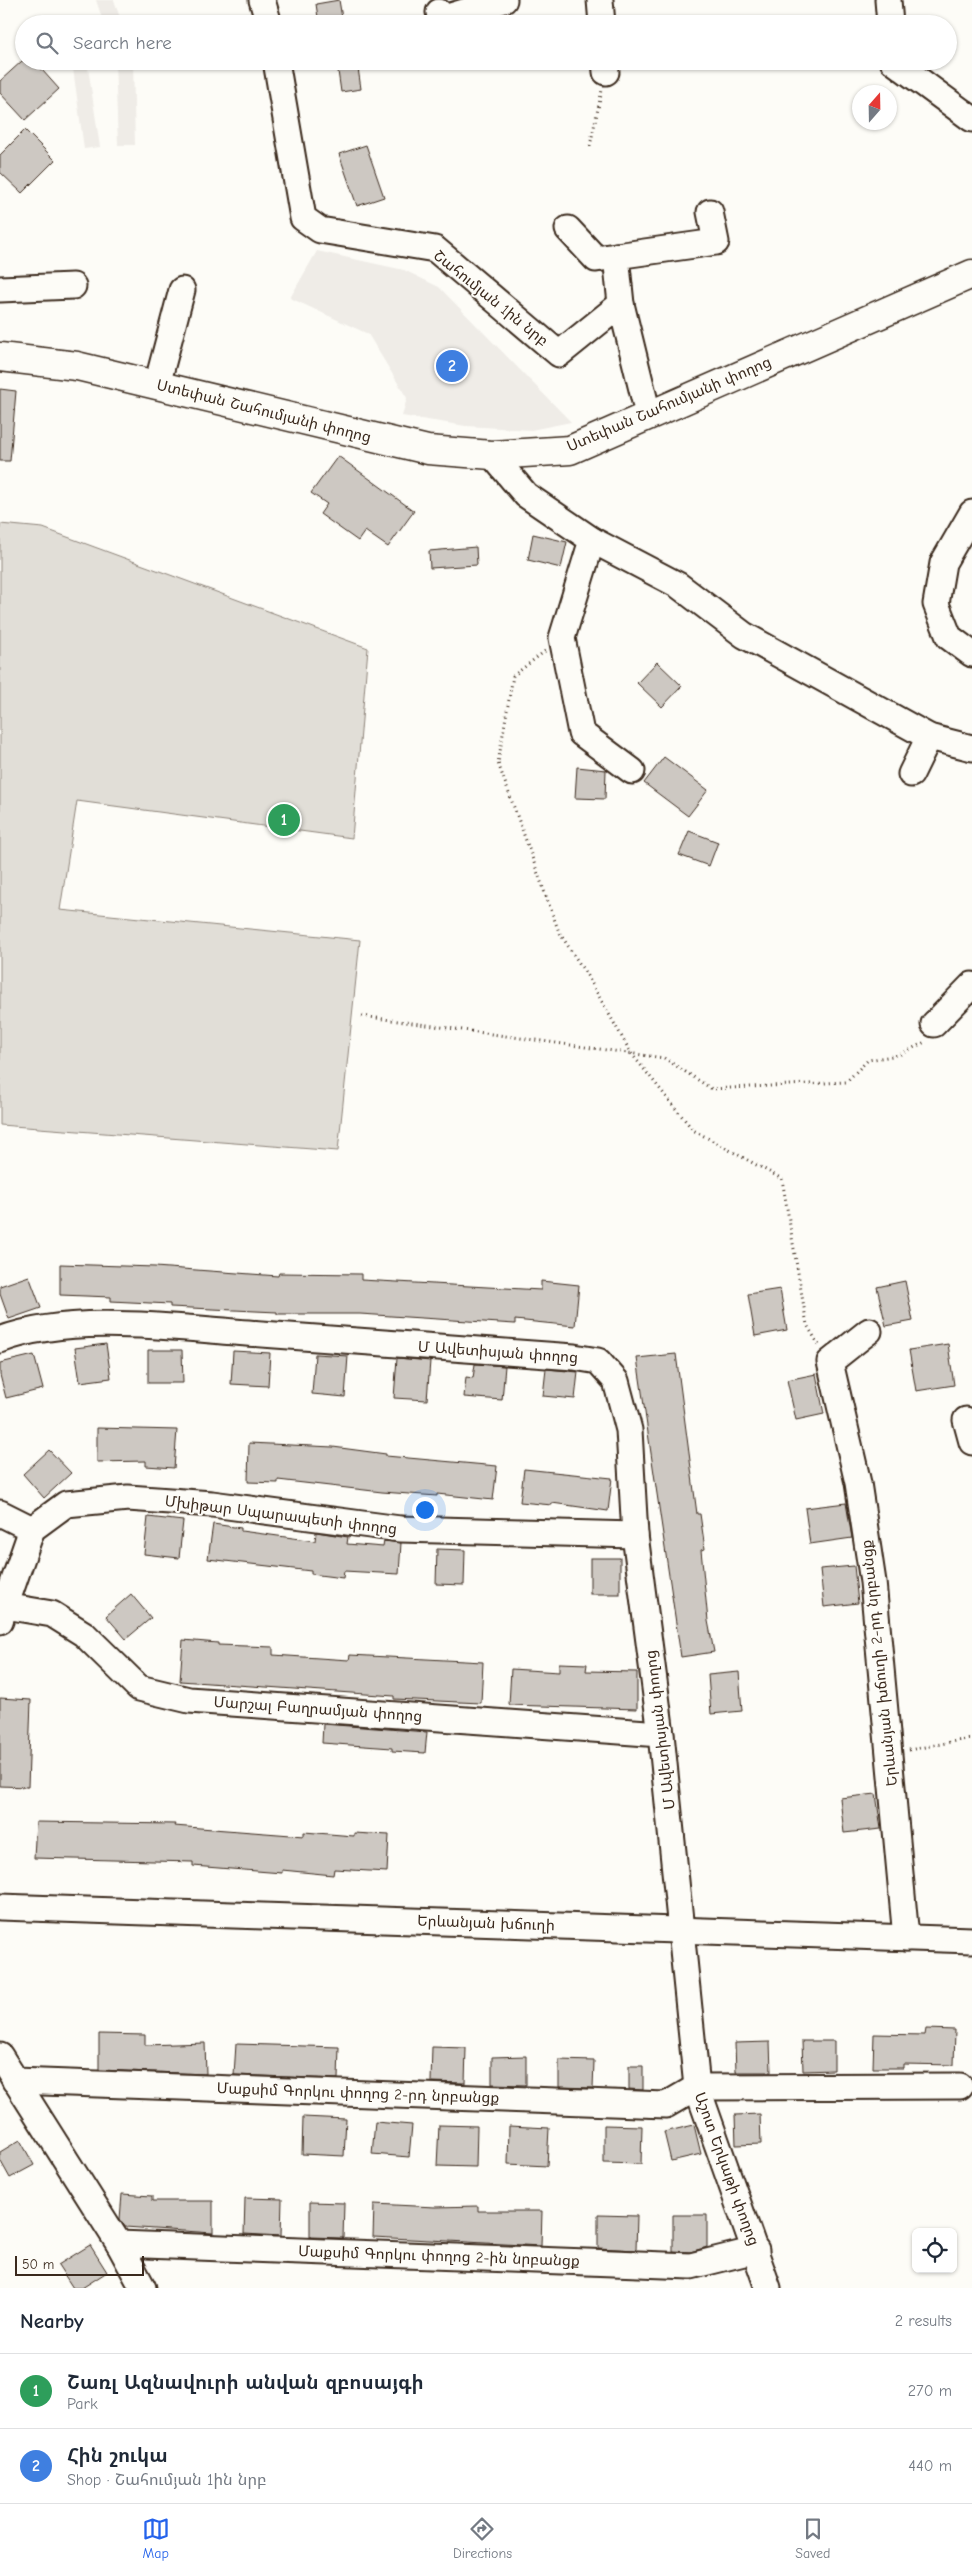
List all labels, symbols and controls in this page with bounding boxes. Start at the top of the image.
search box [15,15,957,70]
icon: search [33,29,61,57]
text: Search here [73,32,172,54]
north arrow [852,85,897,130]
street label: Շահումյան 1ին նրբ [430,246,552,350]
pin: 2 [436,347,468,385]
street label: Ստեփան Շահումյանի փողոց [564,353,774,455]
street label: Ստեփան Շահումյանի փողոց [155,376,373,446]
pin: 1 [268,801,300,839]
street label: Մ Ավետիսյան փողոց [417,1337,579,1367]
street label: Մխիթար Սպարապետի փողոց [164,1492,398,1538]
your location [412,1497,438,1523]
street label: Երևանյան խճուղի 2-րդ նրբանցք [857,1539,901,1787]
street label: Մ Ավետիսյան փողոց [641,1649,679,1811]
street label: Մարշալ Բաղրամյան փողոց [213,1693,423,1725]
street label: Երևանյան խճուղի [417,1912,555,1934]
street label: Մաքսիմ Գորկու փողոց 2-րդ նրբանցք [216,2079,500,2107]
street label: Աշոտ Երկաթի փողոց [691,2090,763,2248]
map controls [912,2228,957,2273]
button: locate [912,2228,957,2273]
street label: Մաքսիմ Գորկու փողոց 2-ին նրբանցք [298,2242,580,2270]
scale bar [15,2253,144,2276]
text: 50 m [22,2256,54,2273]
text: Nearby [20,2309,84,2333]
text: 2 results [895,2312,952,2330]
text: Շառլ Ազնավուրի անվան զբոսայգի [67,2372,424,2394]
text: 1 [33,2382,39,2400]
text: 270 m [908,2382,952,2400]
text: Park [67,2395,98,2413]
text: Հին շուկա [67,2445,168,2467]
text: 2 [32,2457,40,2475]
text: 440 m [908,2457,952,2475]
text: Shop · Շահումյան 1ին նրբ [67,2471,267,2489]
tab: Map [142,2515,170,2562]
tab: Directions [453,2515,512,2562]
tab: Saved [795,2515,830,2562]

